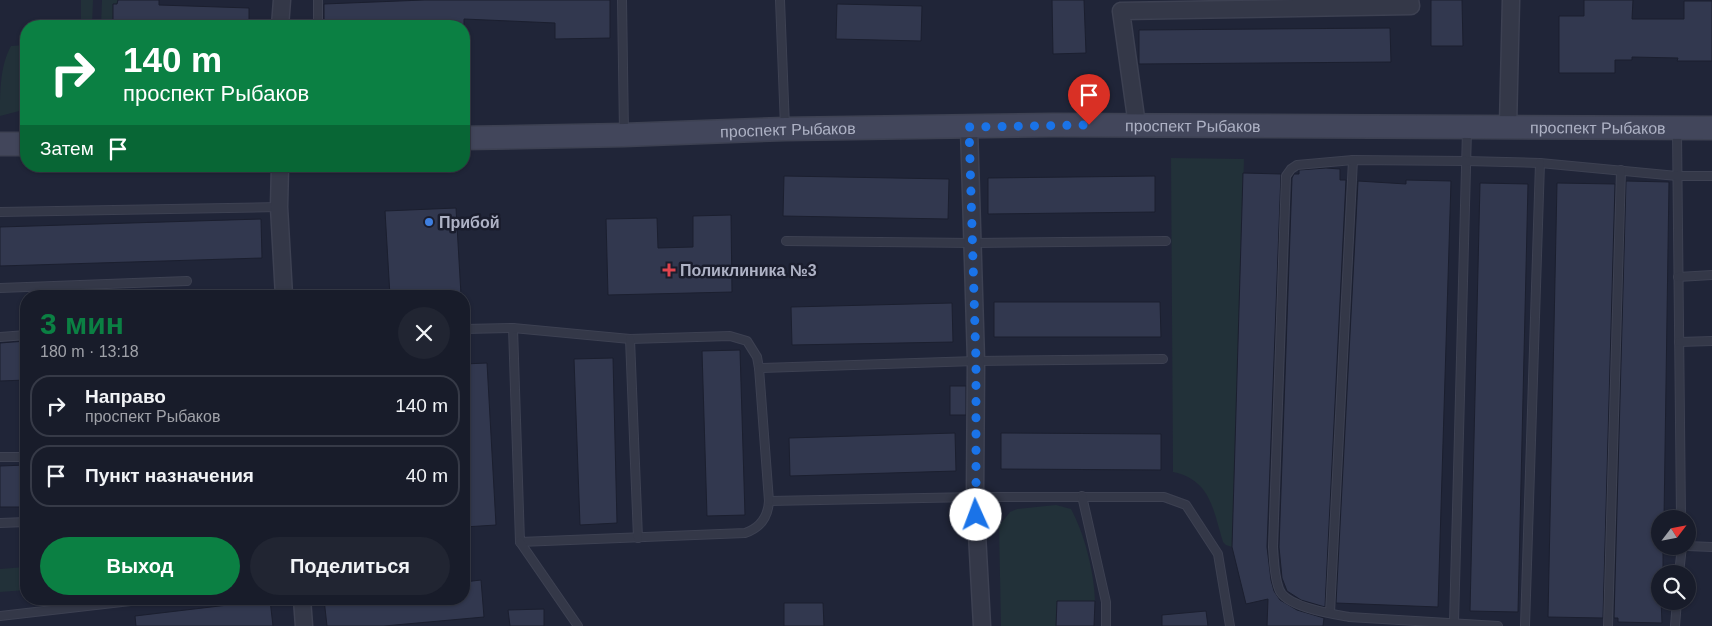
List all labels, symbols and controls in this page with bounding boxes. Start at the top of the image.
icon: right [40,40,105,105]
text: 140 m [123,40,222,79]
pin [1068,74,1110,125]
text: проспект Рыбаков [123,81,309,106]
icon: arrive [1075,81,1103,109]
street label: проспект Рыбаков [1125,117,1261,135]
street label: проспект Рыбаков [1530,119,1666,137]
street label: проспект Рыбаков [720,120,856,140]
icon: arrive [104,135,132,163]
text: Затем [40,138,94,159]
place label: Прибой [439,214,500,231]
marker: Прибой [423,216,435,228]
place label: Поликлиника №3 [680,262,817,279]
marker: Поликлиника №3 [662,263,676,277]
text: 3 мин [40,307,124,340]
button: close [398,307,450,359]
text: 180 m · 13:18 [40,343,139,360]
text: Направо [85,386,166,407]
icon: right [42,392,70,420]
text: 140 m [395,395,448,416]
text: проспект Рыбаков [85,408,220,425]
icon: arrive [42,462,70,490]
text: Пункт назначения [85,465,254,486]
text: 40 m [406,465,448,486]
position arrow [949,488,1001,540]
north arrow [1651,510,1696,555]
map controls [1651,510,1696,610]
button: Выход [40,537,240,595]
button: Поделиться [250,537,450,595]
button: search [1651,565,1696,610]

